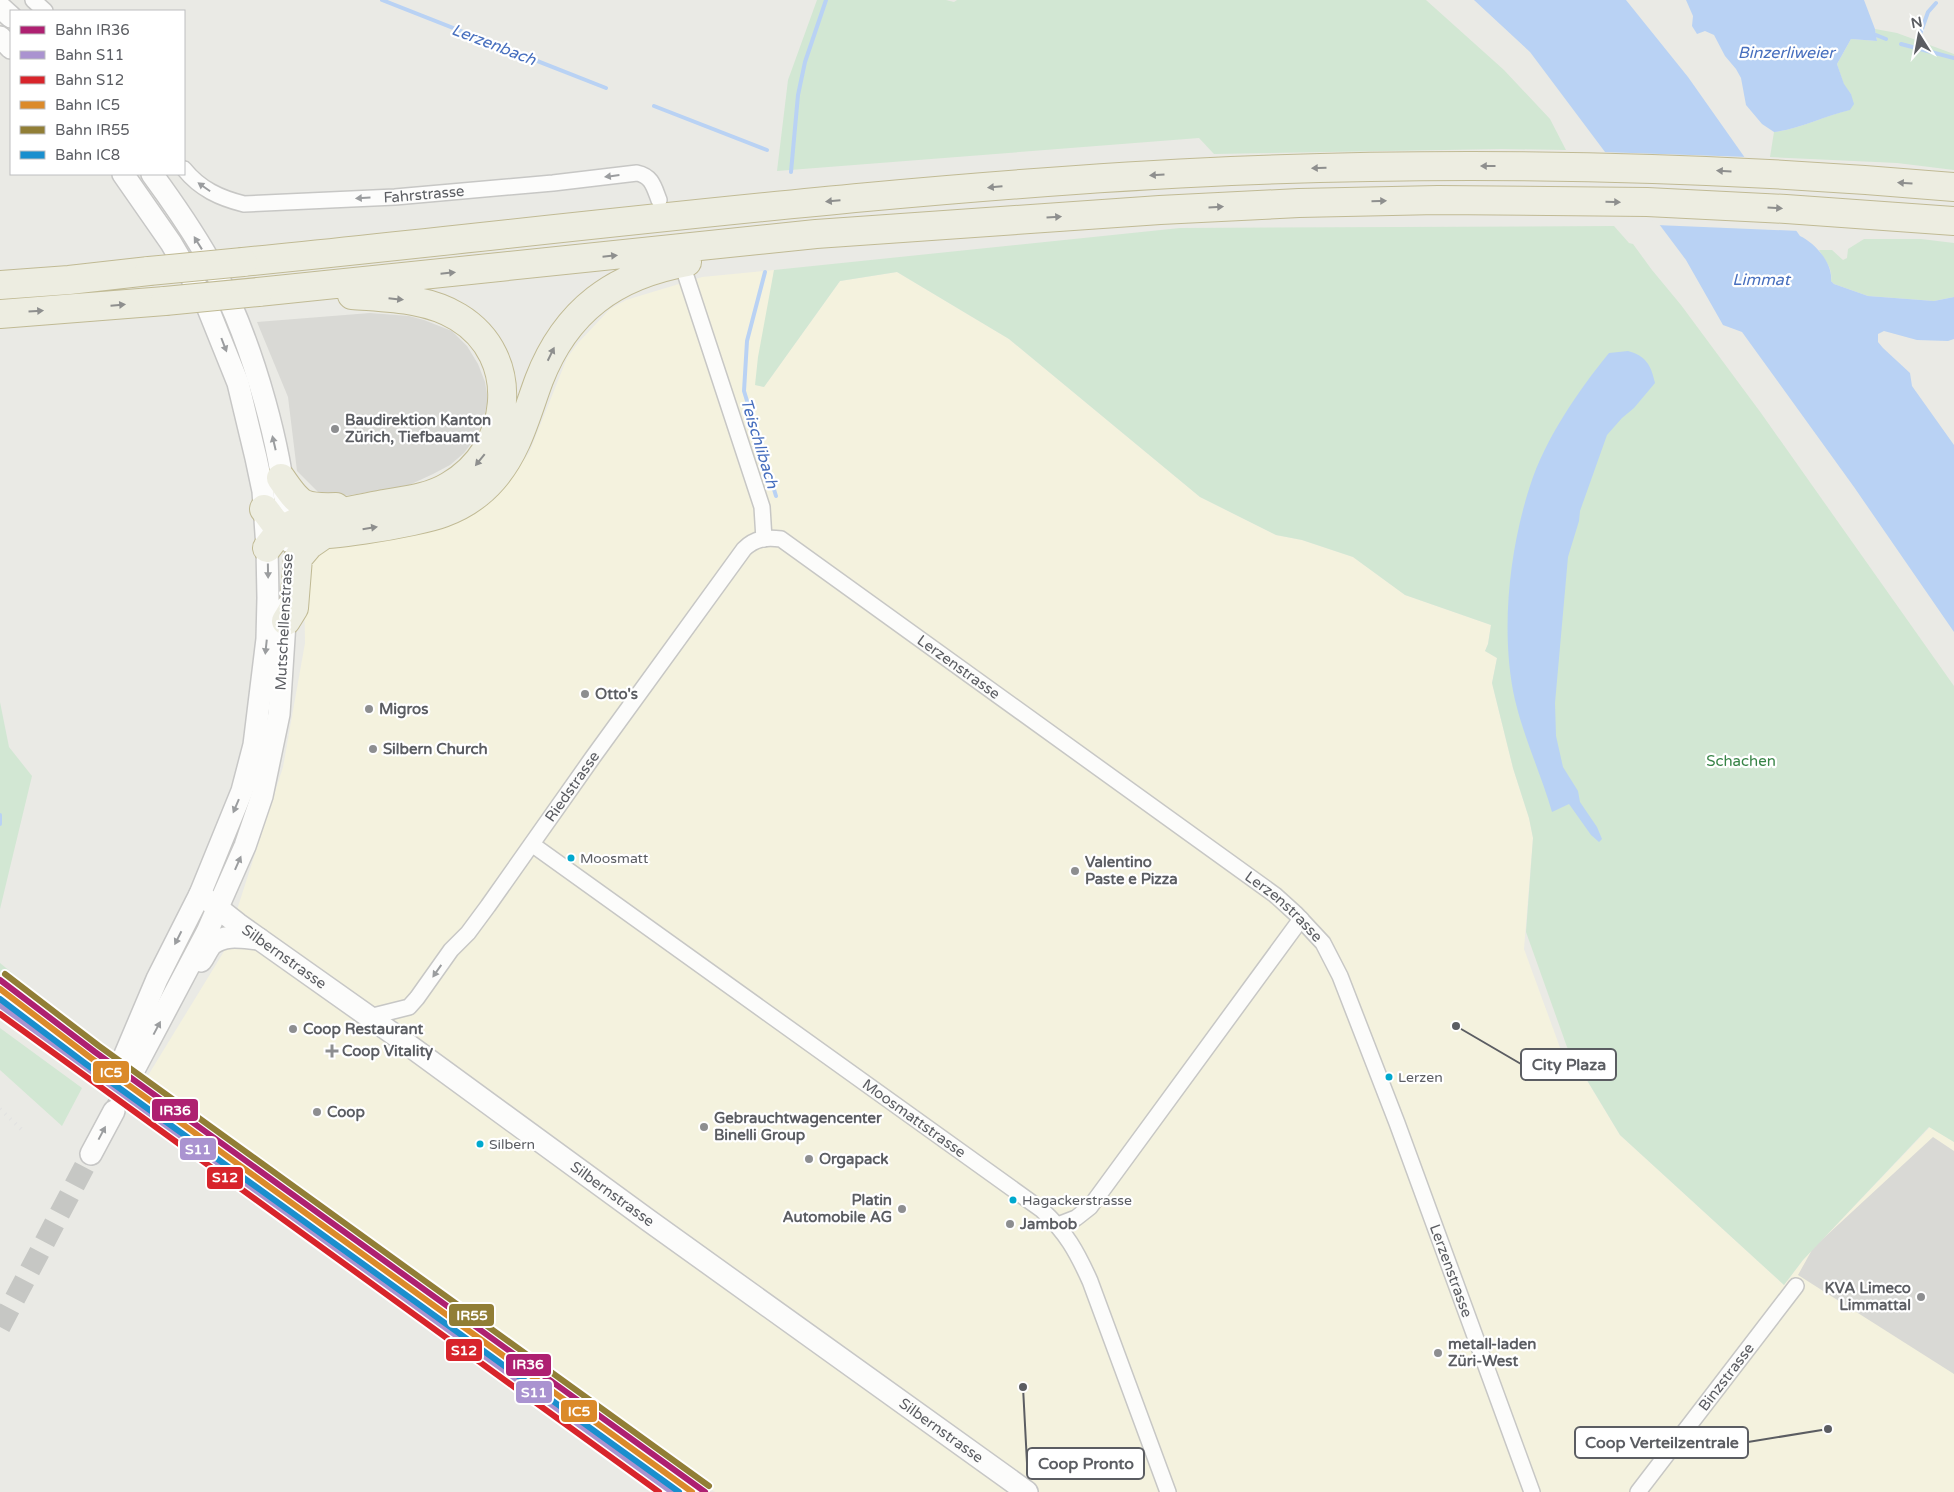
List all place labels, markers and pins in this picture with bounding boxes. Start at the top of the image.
place label: Baudirektion Kanton Zürich, Tiefbauamt [345,411,491,446]
marker: Baudirektion Kanton Zürich, Tiefbauamt [329,423,341,435]
place label: Otto's [595,685,638,703]
marker: Otto's [579,688,591,700]
place label: Migros [379,700,428,719]
marker: Migros [363,703,375,715]
place label: Silbern Church [383,740,488,758]
marker: Silbern Church [367,743,379,755]
place label: Moosmatt [580,850,649,867]
marker: Moosmatt [566,853,576,863]
place label: Valentino Paste e Pizza [1085,853,1178,888]
marker: Valentino Paste e Pizza [1069,865,1081,877]
place label: Coop Restaurant [303,1020,423,1039]
marker: Coop Restaurant [287,1023,299,1035]
place label: Coop Vitality [342,1042,433,1061]
marker: Coop Vitality [326,1045,338,1057]
callout: City Plaza [1521,1049,1616,1080]
place label: Lerzen [1398,1069,1443,1086]
marker: Lerzen [1384,1072,1394,1082]
place label: Coop [327,1103,365,1122]
marker: Coop [311,1106,323,1118]
place label: Gebrauchtwagencenter Binelli Group [714,1109,882,1145]
marker: Gebrauchtwagencenter Binelli Group [698,1121,710,1133]
place label: Silbern [489,1136,535,1153]
marker: Silbern [475,1139,485,1149]
place label: Orgapack [819,1150,889,1169]
marker: Orgapack [803,1153,815,1165]
place label: Platin Automobile AG [783,1191,892,1226]
place label: Hagackerstrasse [1022,1192,1132,1209]
marker: Hagackerstrasse [1008,1195,1018,1205]
marker: Platin Automobile AG [896,1203,908,1215]
place label: Jambob [1019,1215,1078,1233]
marker: Jambob [1004,1218,1016,1230]
place label: KVA Limeco Limmattal [1824,1279,1911,1314]
marker: KVA Limeco Limmattal [1915,1291,1927,1303]
place label: metall-laden Züri-West [1448,1335,1536,1370]
marker: metall-laden Züri-West [1432,1347,1444,1359]
callout: Coop Verteilzentrale [1575,1427,1748,1458]
callout: Coop Pronto [1027,1448,1144,1479]

